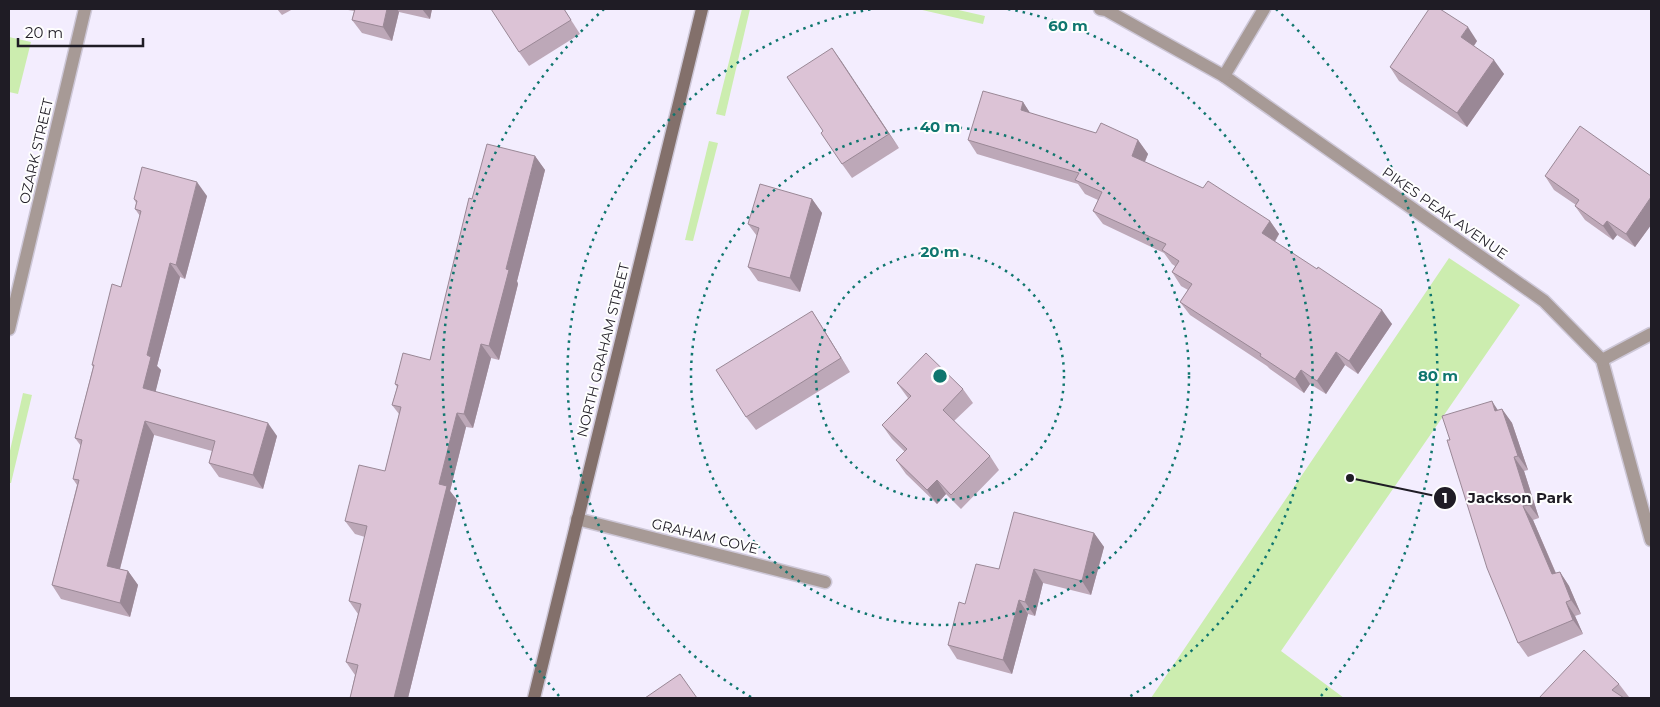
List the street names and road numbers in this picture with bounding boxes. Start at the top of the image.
street label: OZARK STREET [15,96,57,206]
street label: PIKES PEAK AVENUE [1379,163,1511,263]
street label: NORTH GRAHAM STREET [573,261,633,439]
street label: GRAHAM COVE [650,514,760,558]

